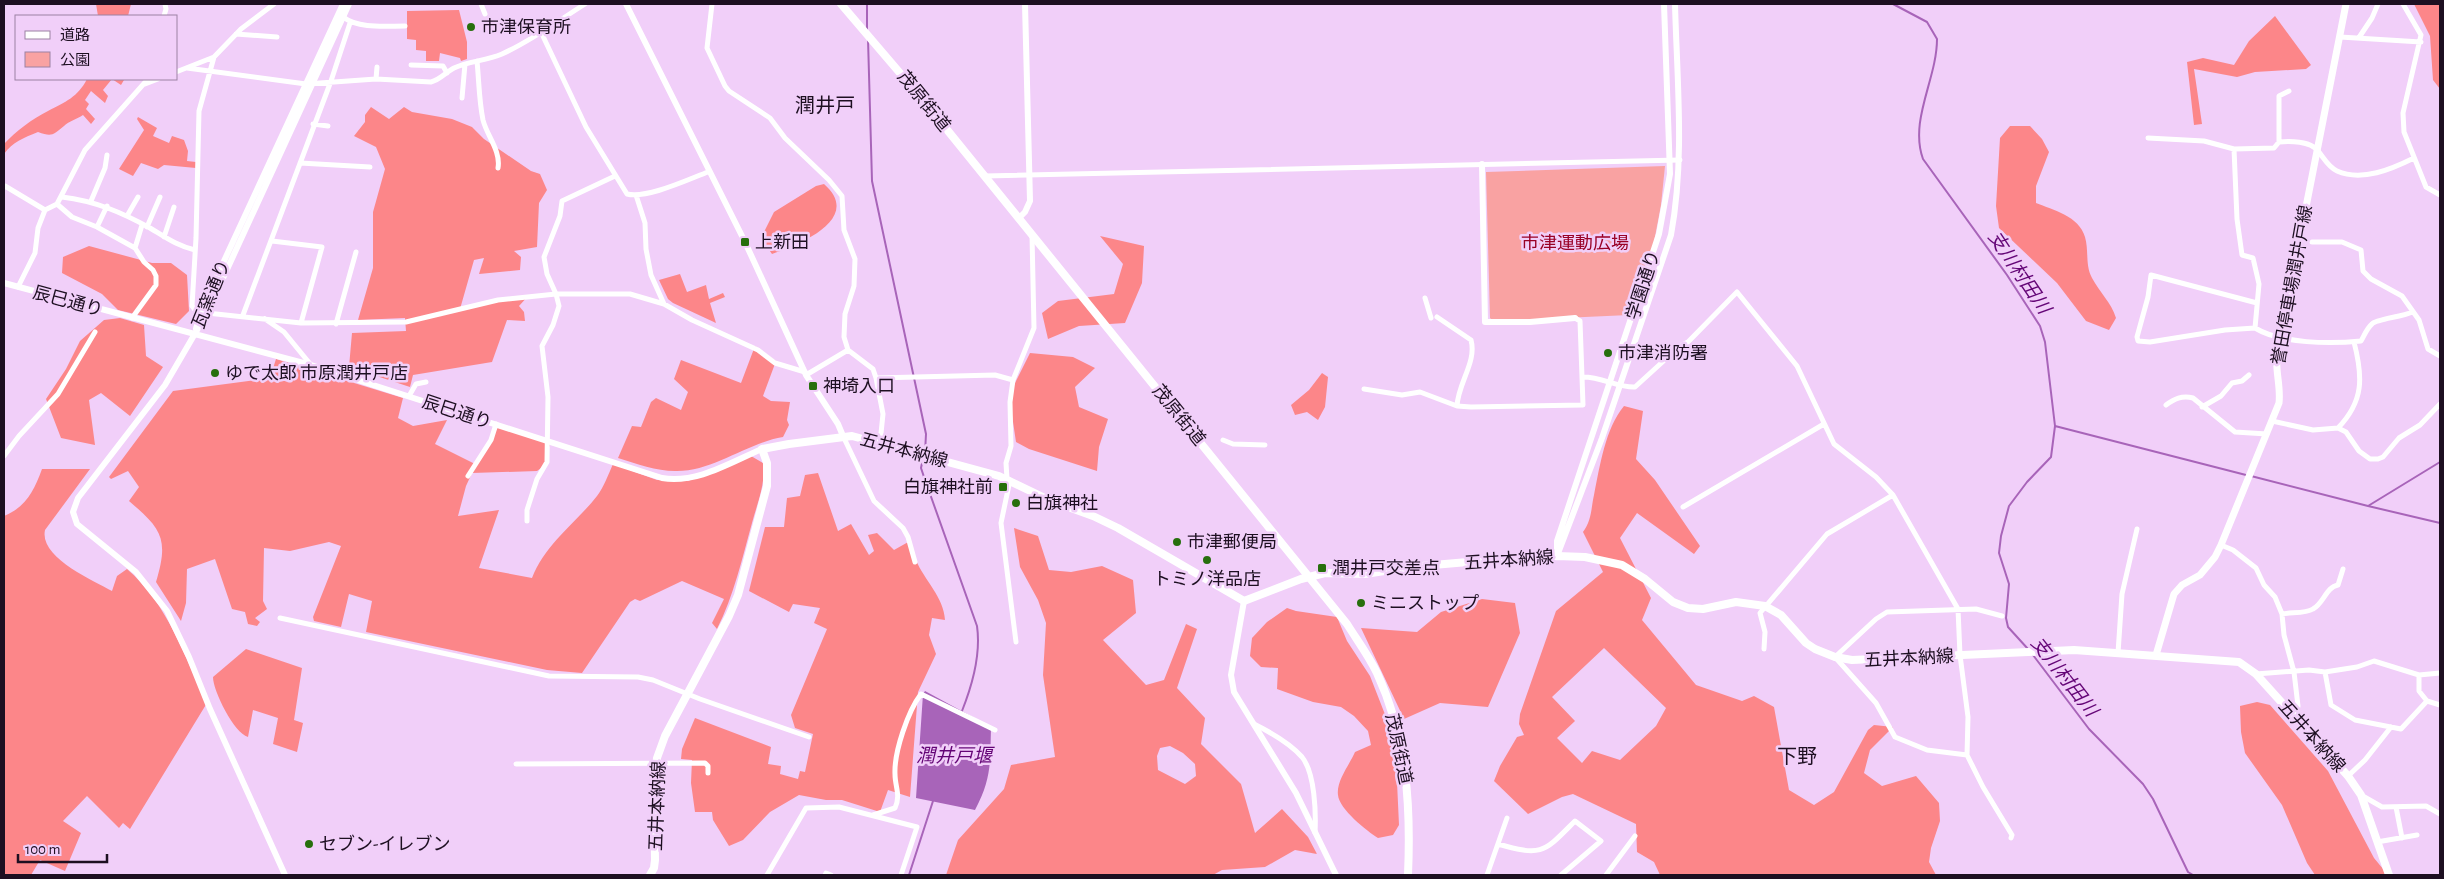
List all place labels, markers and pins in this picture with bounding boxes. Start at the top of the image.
place label: 市津保育所 [481,18,571,37]
marker: 市津保育所 [465,21,477,33]
place label: 上新田 [755,233,809,252]
marker: 上新田 [739,236,751,248]
place label: 市津消防署 [1618,344,1708,363]
marker: 市津消防署 [1602,347,1614,359]
place label: ゆで太郎 市原潤井戸店 [225,363,408,383]
marker: ゆで太郎 市原潤井戸店 [209,367,221,379]
place label: 神埼入口 [823,377,895,396]
marker: 神埼入口 [807,380,819,392]
place label: 白旗神社前 [903,477,993,497]
marker: 白旗神社前 [997,481,1009,493]
place label: 白旗神社 [1026,493,1098,513]
marker: 白旗神社 [1010,497,1022,509]
place label: 市津郵便局 [1187,533,1277,552]
marker: 市津郵便局 [1171,536,1183,548]
marker: トミノ洋品店 [1201,554,1213,566]
place label: 潤井戸交差点 [1332,558,1440,578]
marker: 潤井戸交差点 [1316,562,1328,574]
place label: トミノ洋品店 [1153,569,1261,589]
place label: ミニストップ [1371,594,1479,613]
marker: ミニストップ [1355,597,1367,609]
place label: セブン-イレブン [319,834,451,854]
marker: セブン-イレブン [303,838,315,850]

